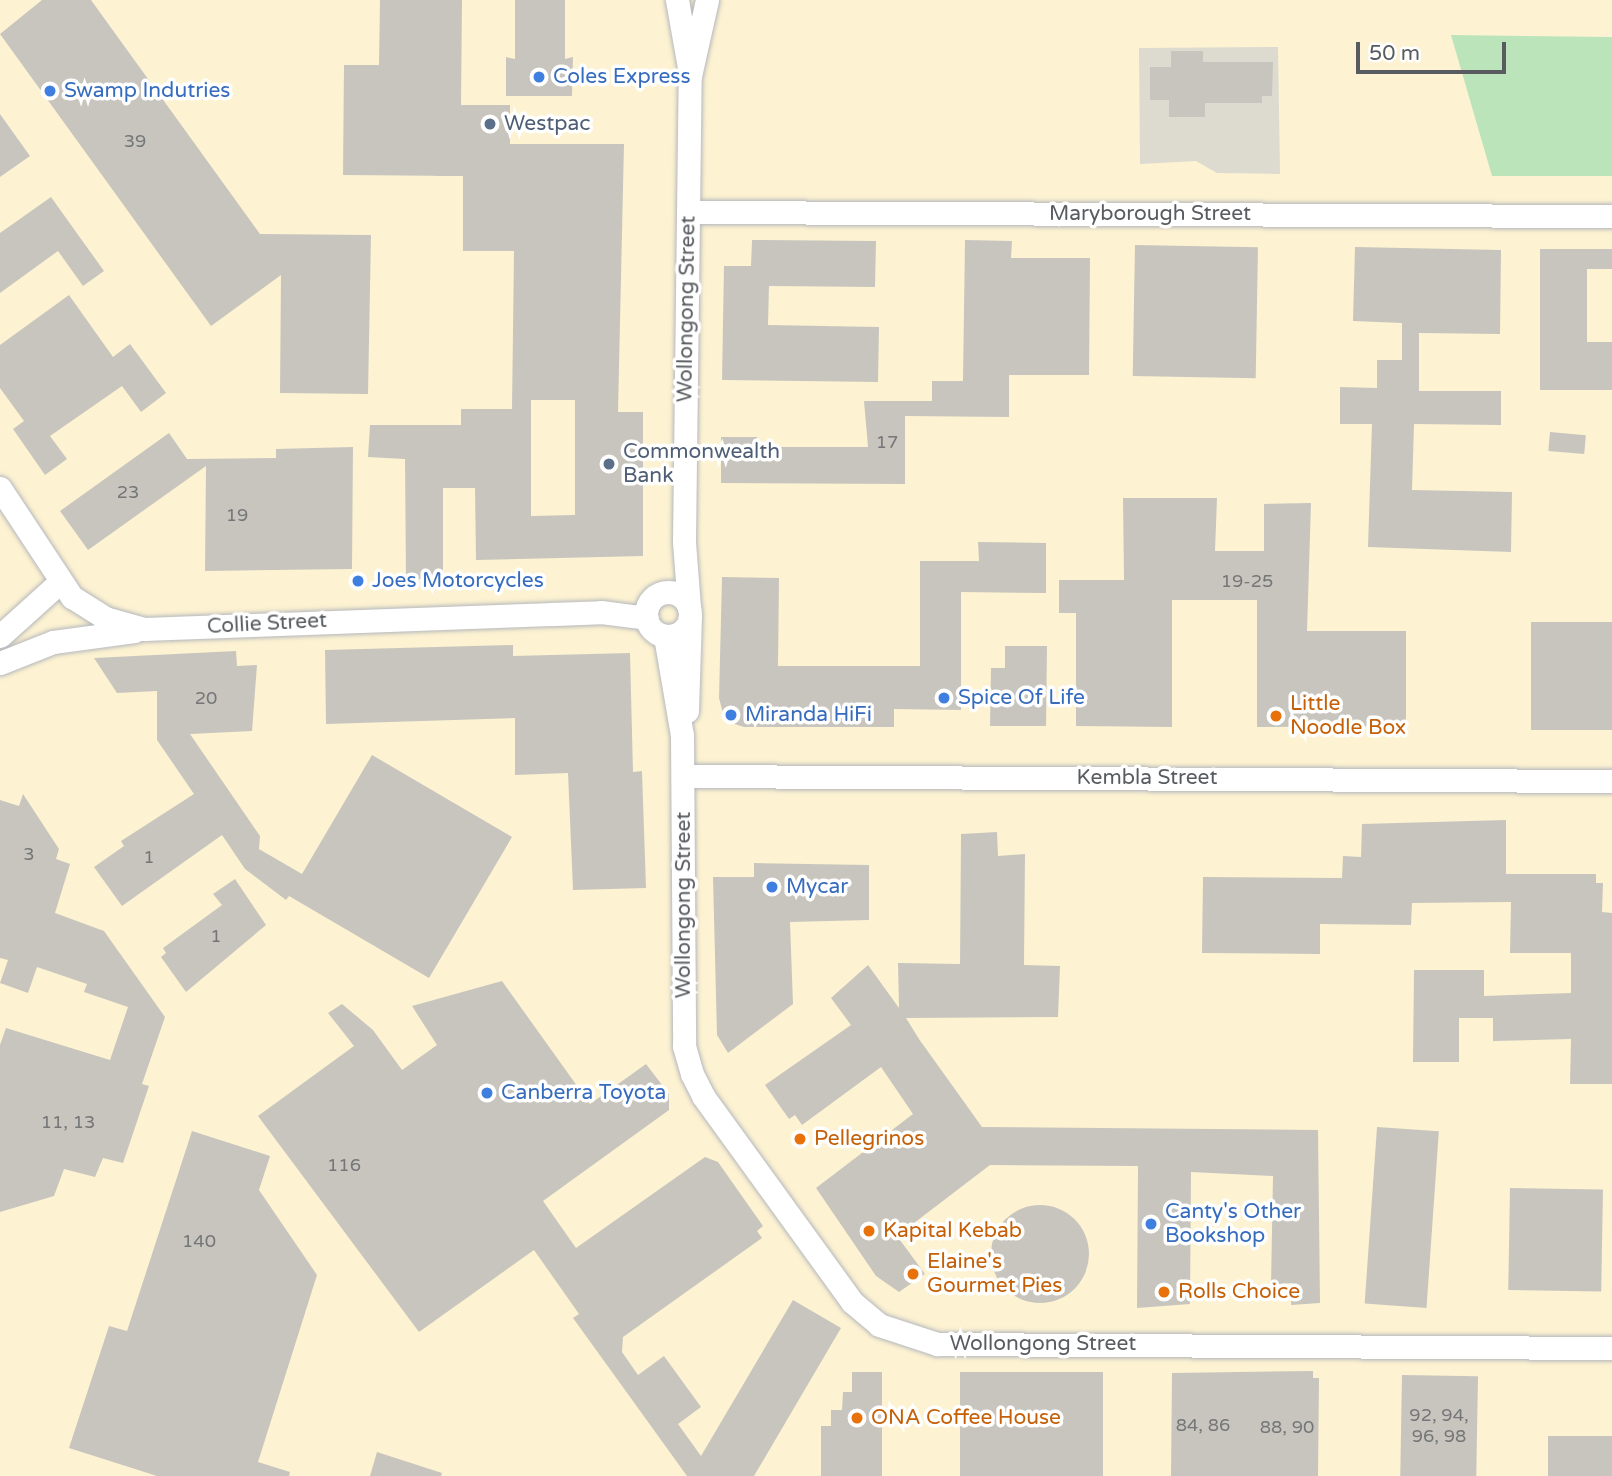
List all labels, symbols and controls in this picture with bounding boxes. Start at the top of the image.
scale bar [1360,28,1510,72]
text: 50 m [1369,41,1420,66]
place label: Coles Express [553,64,690,90]
marker: Coles Express [531,69,547,85]
place label: Swamp Indutries [64,78,230,104]
marker: Swamp Indutries [42,83,58,99]
place label: Westpac [504,111,590,137]
marker: Westpac [482,116,498,132]
house number: 39 [124,130,146,152]
street label: Maryborough Street [1049,201,1251,227]
street label: Wollongong Street [673,215,701,403]
house number: 17 [876,431,898,453]
place label: Commonwealth Bank [623,439,780,489]
marker: Commonwealth Bank [601,456,617,472]
house number: 23 [117,481,139,503]
house number: 19 [226,504,248,526]
place label: Joes Motorcycles [372,568,544,594]
house number: 19-25 [1221,570,1273,592]
marker: Joes Motorcycles [350,573,366,589]
street label: Collie Street [206,608,328,640]
place label: Spice Of Life [958,685,1085,711]
house number: 20 [195,687,217,709]
marker: Spice Of Life [936,690,952,706]
place label: Little Noodle Box [1290,691,1406,741]
place label: Miranda HiFi [745,702,872,728]
marker: Miranda HiFi [723,707,739,723]
marker: Little Noodle Box [1268,708,1284,724]
street label: Kembla Street [1077,765,1217,791]
street label: Wollongong Street [671,812,697,998]
house number: 3 [23,843,35,865]
house number: 1 [143,846,155,868]
place label: Mycar [786,874,848,900]
marker: Mycar [764,879,780,895]
house number: 1 [210,925,222,947]
place label: Canberra Toyota [501,1080,666,1106]
marker: Canberra Toyota [479,1085,495,1101]
house number: 11, 13 [41,1111,95,1133]
place label: Pellegrinos [814,1126,924,1152]
marker: Pellegrinos [792,1131,808,1147]
house number: 116 [327,1154,361,1176]
place label: Canty's Other Bookshop [1165,1199,1301,1249]
marker: Canty's Other Bookshop [1143,1216,1159,1232]
place label: Kapital Kebab [883,1218,1022,1244]
marker: Kapital Kebab [861,1223,877,1239]
house number: 140 [182,1230,216,1252]
place label: Elaine's Gourmet Pies [927,1249,1062,1299]
marker: Elaine's Gourmet Pies [905,1266,921,1282]
place label: Rolls Choice [1178,1279,1300,1305]
marker: Rolls Choice [1156,1284,1172,1300]
street label: Wollongong Street [950,1331,1136,1357]
place label: ONA Coffee House [871,1405,1061,1431]
house number: 92, 94, 96, 98 [1409,1405,1469,1448]
marker: ONA Coffee House [849,1410,865,1426]
house number: 84, 86 [1176,1414,1230,1436]
house number: 88, 90 [1260,1416,1314,1438]

